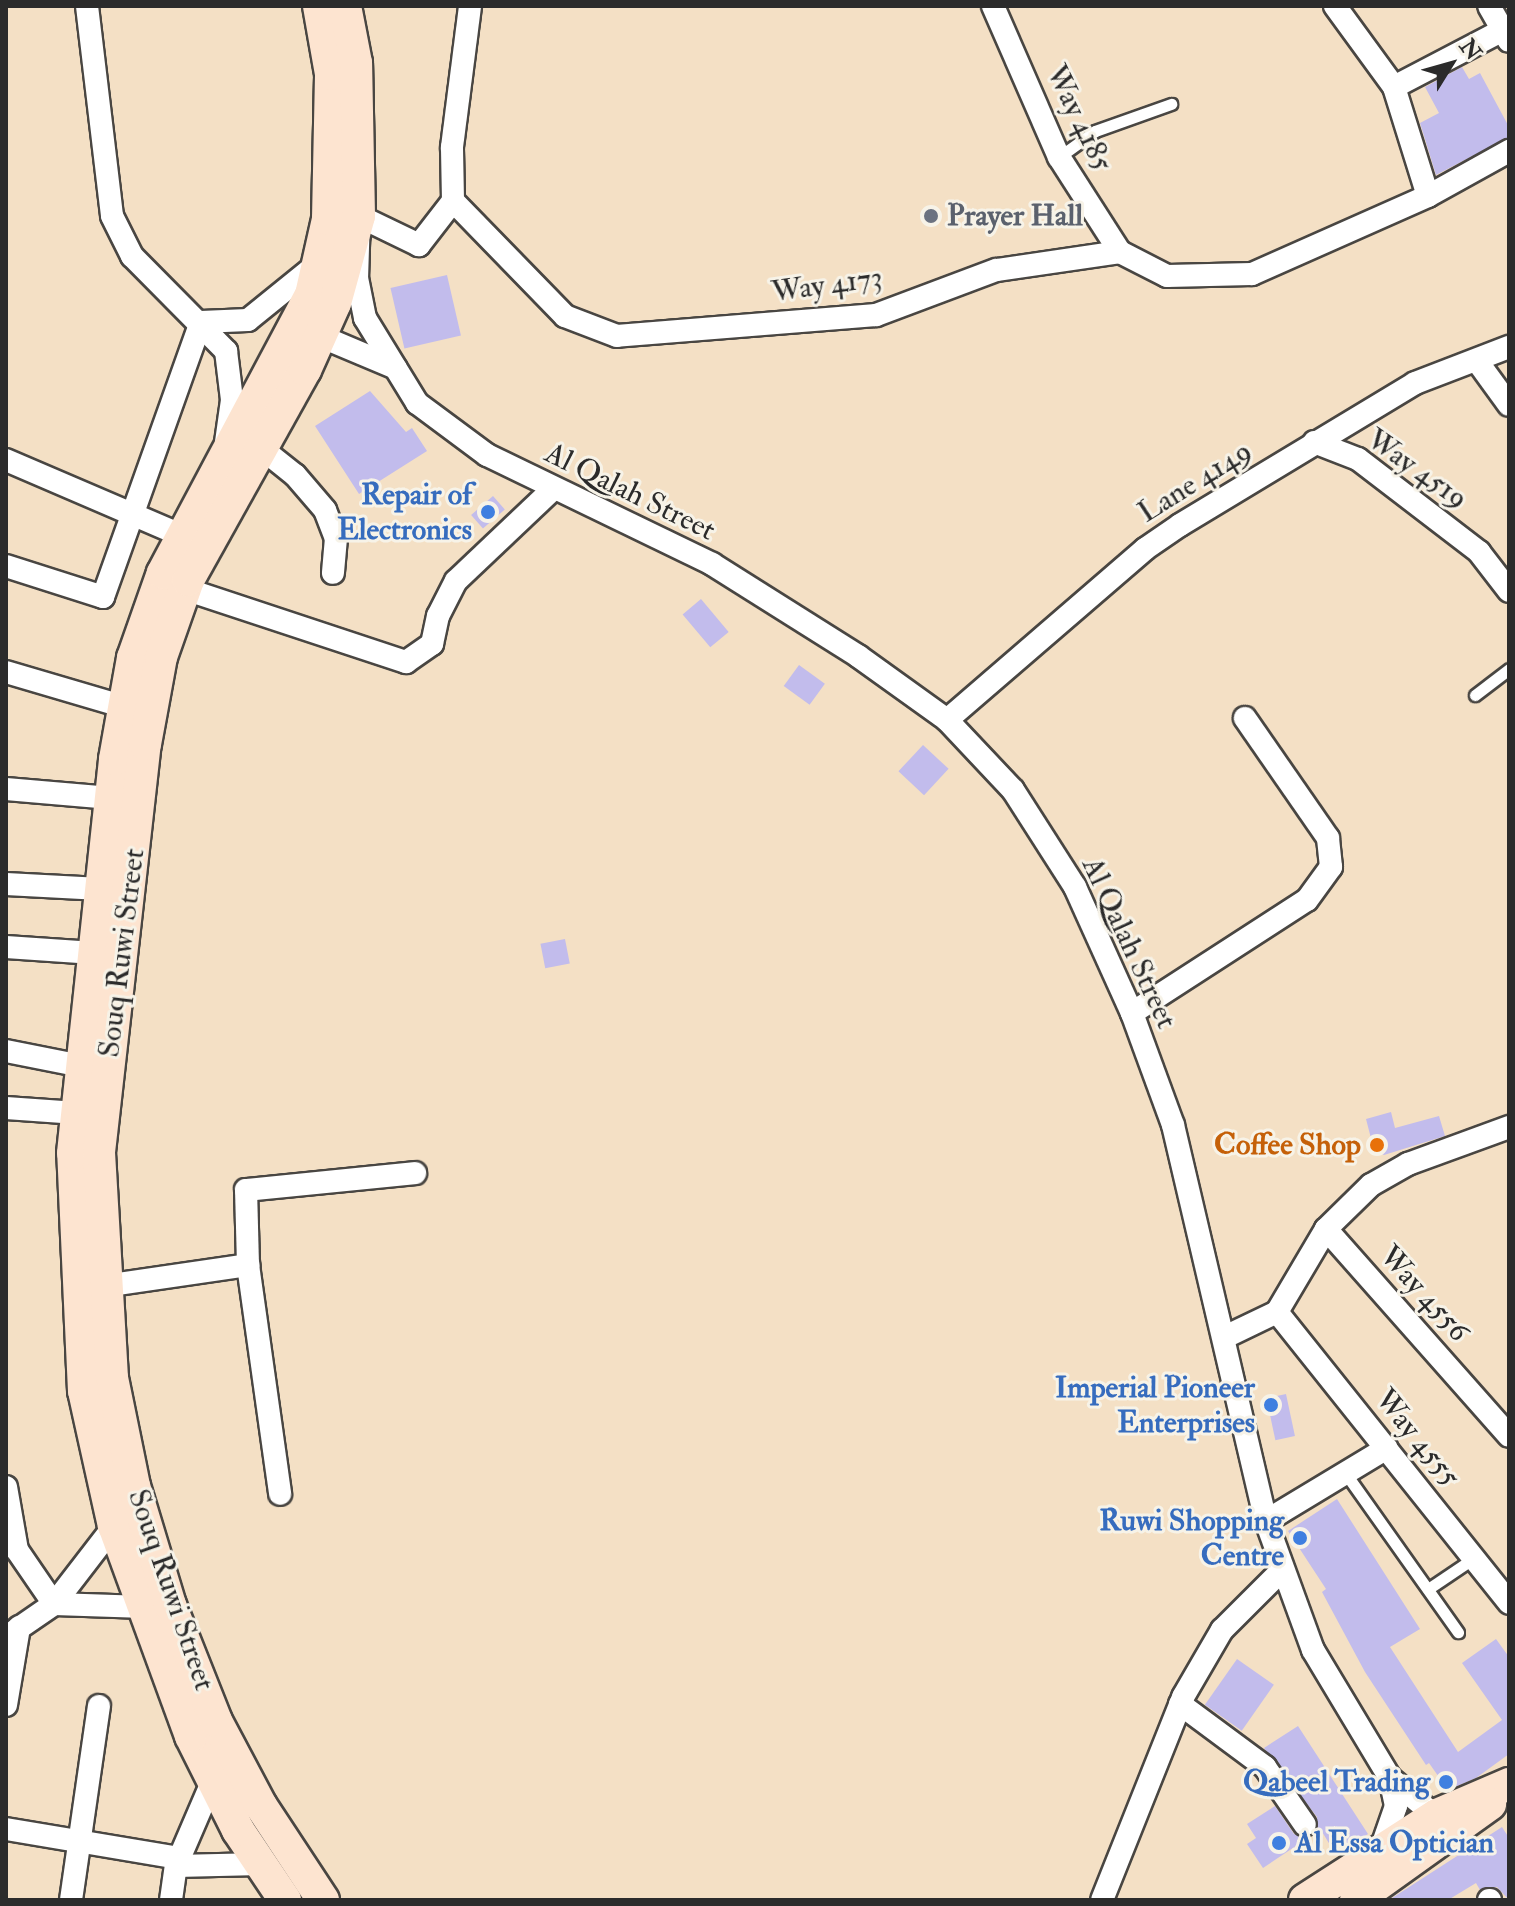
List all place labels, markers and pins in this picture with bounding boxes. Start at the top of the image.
place label: Prayer Hall [947,198,1083,234]
marker: Prayer Hall [922,207,940,225]
place label: Repair of Electronics [337,477,472,548]
marker: Repair of Electronics [479,503,497,521]
place label: Coffee Shop [1214,1127,1361,1163]
marker: Coffee Shop [1368,1136,1386,1154]
place label: Imperial Pioneer Enterprises [1055,1370,1255,1440]
marker: Imperial Pioneer Enterprises [1262,1396,1280,1414]
place label: Ruwi Shopping Centre [1099,1503,1284,1574]
marker: Ruwi Shopping Centre [1291,1529,1309,1547]
place label: Qabeel Trading [1243,1764,1430,1800]
marker: Qabeel Trading [1437,1773,1455,1791]
place label: Al Essa Optician [1295,1825,1494,1861]
marker: Al Essa Optician [1270,1834,1288,1852]

